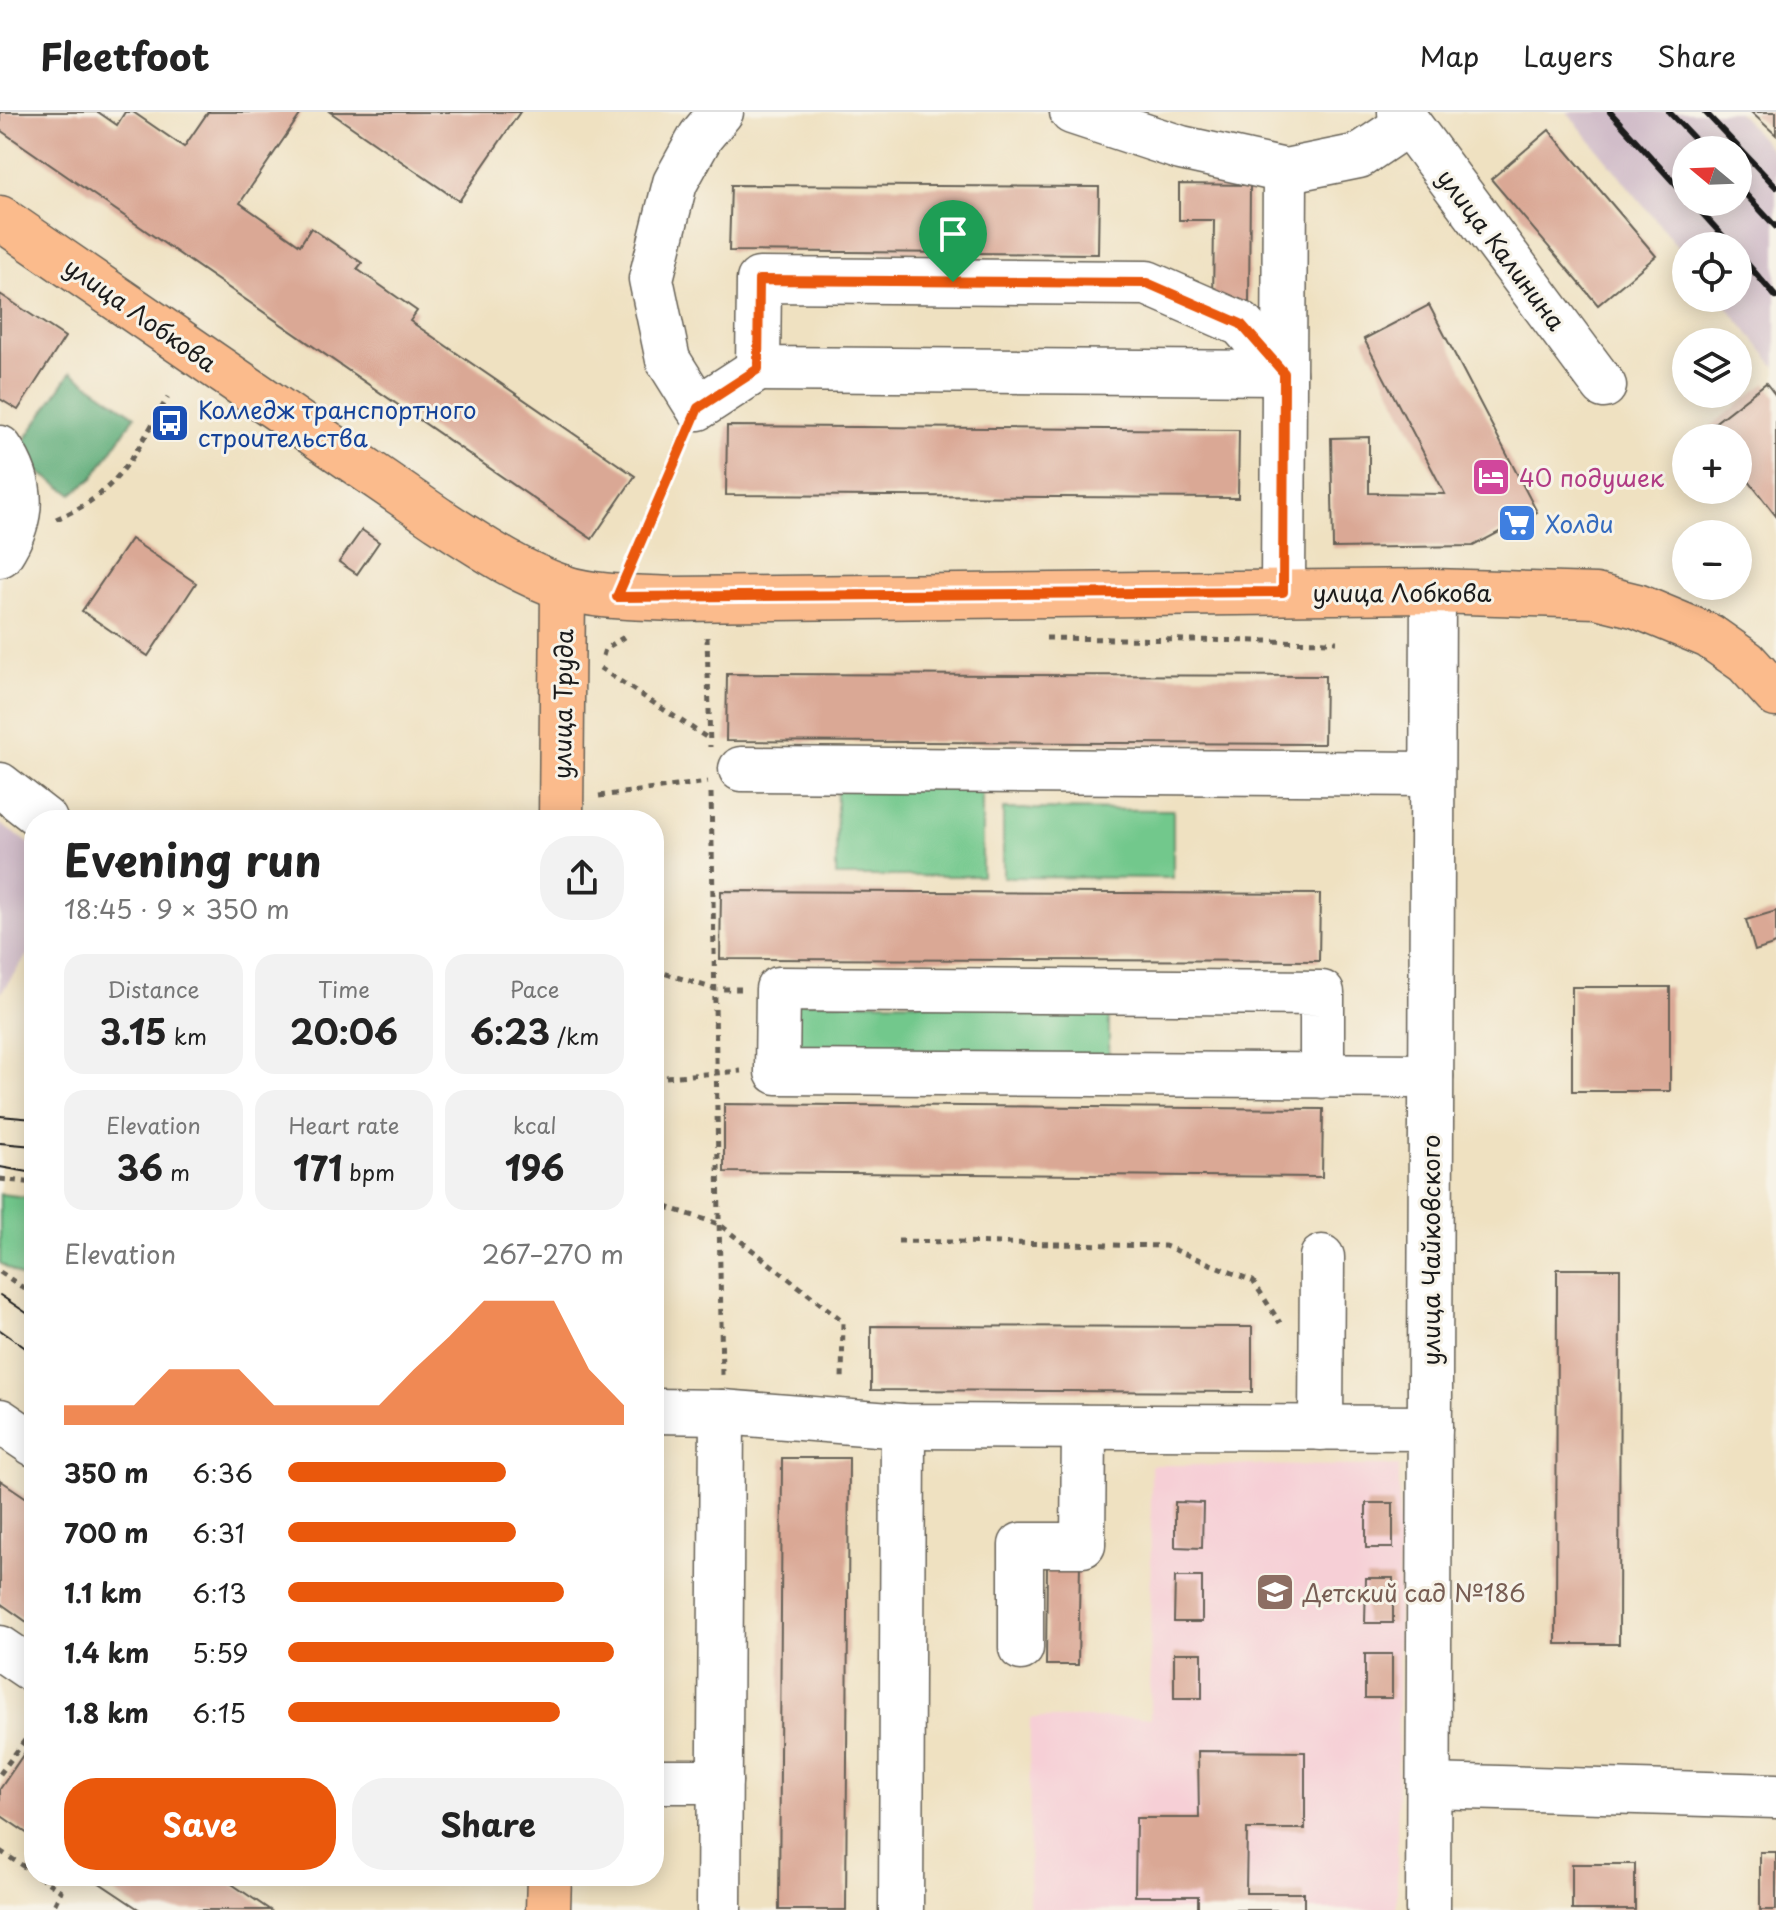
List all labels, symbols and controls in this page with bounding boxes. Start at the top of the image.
text: Fleetfoot [40,27,210,84]
text: Map [1419,34,1479,77]
text: Layers [1523,34,1613,77]
text: Share [1657,34,1736,77]
north arrow [1672,136,1752,216]
map controls [1672,136,1752,600]
street label: улица Калинина [1429,161,1575,337]
pin [919,200,987,282]
icon: arrive [931,212,975,256]
button: locate [1672,232,1752,312]
street label: улица Лобкова [57,248,225,380]
button: layers [1672,328,1752,408]
place label: Колледж транспортного строительства [198,391,477,455]
bus stop icon: Колледж транспортного строительства [149,402,191,444]
button: + [1672,424,1752,504]
hotel icon: 40 подушек [1470,456,1512,498]
place label: 40 подушек [1519,459,1665,495]
supermarket icon: Холди [1496,502,1538,544]
place label: Холди [1545,505,1614,541]
button: − [1672,520,1752,600]
street label: улица Лобкова [1313,574,1492,610]
street label: улица Труда [543,629,581,779]
text: Evening run [64,826,322,892]
button: share [540,836,624,920]
text: 18:45 · 9 × 350 m [64,889,290,928]
text: Distance [107,972,199,1005]
text: Time [318,972,370,1005]
text: Pace [510,972,559,1005]
text: 3.15 [100,1005,167,1057]
text: 20:06 [290,1005,398,1057]
text: 6:23 [470,1005,550,1057]
text: km [167,1019,207,1052]
text: /km [550,1019,599,1052]
text: Elevation [106,1108,201,1141]
text: Heart rate [288,1108,400,1141]
text: kcal [513,1108,557,1141]
street label: улица Чайковского [1412,1135,1448,1366]
text: 36 [117,1141,163,1193]
text: 171 [293,1141,342,1193]
text: 196 [505,1141,565,1193]
text: m [163,1155,190,1188]
text: bpm [342,1155,395,1188]
text: Elevation [64,1234,176,1273]
text: 267–270 m [481,1234,624,1273]
text: 350 m [64,1453,148,1492]
text: 6:36 [192,1453,253,1492]
text: 700 m [64,1513,149,1552]
text: 6:31 [192,1513,245,1552]
school or university icon: Детский сад №186 [1254,1571,1296,1613]
text: 1.1 km [64,1573,142,1612]
text: 6:13 [192,1573,247,1612]
place label: Детский сад №186 [1302,1574,1526,1610]
text: 1.4 km [64,1633,149,1672]
text: 5:59 [192,1633,249,1672]
text: 1.8 km [64,1693,149,1732]
text: 6:15 [192,1693,246,1732]
button: Save [64,1778,336,1870]
button: Share [352,1778,624,1870]

